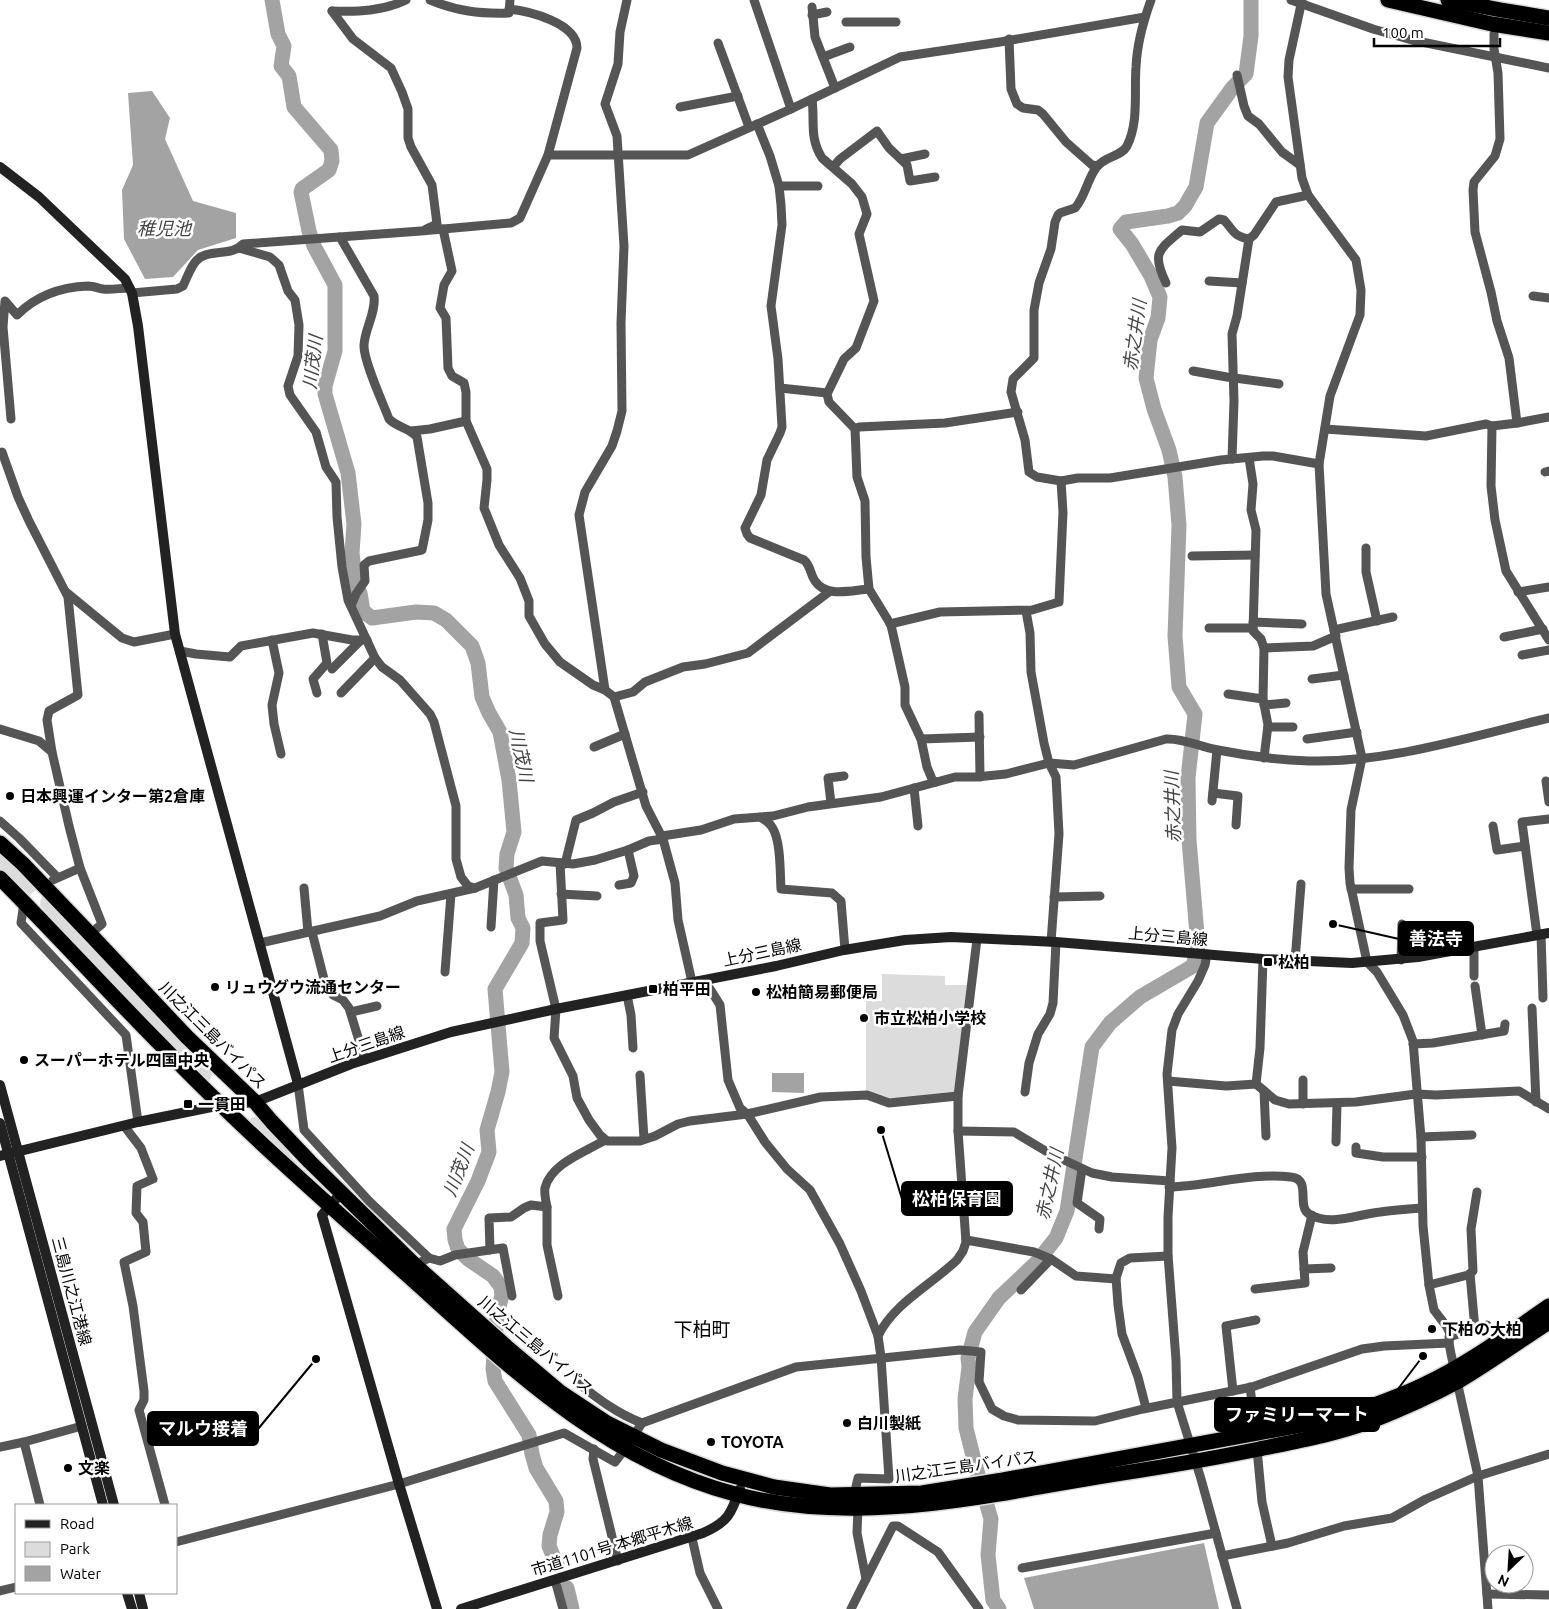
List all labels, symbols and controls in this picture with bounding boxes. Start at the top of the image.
scale bar [1374,15,1500,47]
text: 100 m [1382,24,1424,41]
water label: 稚児池 [137,218,193,238]
water label: 赤之井川 [1119,296,1149,372]
water label: 川茂川 [299,332,325,390]
water label: 川茂川 [507,727,538,785]
water label: 赤之井川 [1161,769,1183,843]
place label: 日本興運インター第2倉庫 [20,787,205,805]
marker: 日本興運インター第2倉庫 [4,790,16,802]
callout: 善法寺 [1399,922,1473,955]
street label: 上分三島線 [1127,924,1209,948]
text: 善法寺 [1409,928,1463,948]
street label: 上分三島線 [721,935,803,969]
place label: 松柏 [1278,953,1310,971]
marker: 松柏 [1262,956,1274,968]
street label: 川之江三島バイパス [156,978,270,1092]
place label: リュウグウ流通センター [225,978,401,996]
place label: 柏平田 [663,980,711,998]
marker: リュウグウ流通センター [209,981,221,993]
marker: 柏平田 [647,983,659,995]
place label: 松柏簡易郵便局 [766,983,878,1001]
marker: 松柏簡易郵便局 [750,986,762,998]
place label: 市立松柏小学校 [874,1009,986,1027]
marker: 市立松柏小学校 [858,1012,870,1024]
street label: 上分三島線 [325,1022,407,1066]
place label: スーパーホテル四国中央 [34,1051,210,1069]
marker: スーパーホテル四国中央 [18,1054,30,1066]
place label: 一貫田 [198,1095,246,1113]
marker: 一貫田 [182,1098,194,1110]
water label: 川茂川 [439,1139,478,1199]
water label: 赤之井川 [1032,1145,1067,1221]
callout: 松柏保育園 [902,1182,1012,1215]
text: 松柏保育園 [912,1188,1002,1208]
street label: 三島川之江港線 [49,1235,95,1347]
street label: 川之江三島バイパス [475,1292,597,1398]
district label: 下柏町 [673,1318,731,1340]
place label: 下柏の大柏 [1442,1320,1522,1338]
marker: 下柏の大柏 [1426,1323,1438,1335]
callout: ファミリーマート [1215,1398,1379,1431]
text: ファミリーマート [1225,1404,1369,1424]
callout: マルウ接着 [148,1412,258,1445]
place label: 白川製紙 [857,1414,921,1432]
marker: 白川製紙 [841,1417,853,1429]
text: マルウ接着 [158,1418,248,1438]
place label: TOYOTA [721,1433,784,1451]
marker: TOYOTA [705,1436,717,1448]
street label: 川之江三島バイパス [894,1447,1038,1485]
place label: 文楽 [78,1459,110,1477]
marker: 文楽 [62,1462,74,1474]
legend [15,1504,178,1594]
street label: 市道1101号 本郷平木線 [529,1513,695,1579]
text: Road [60,1515,95,1532]
text: Park [60,1540,90,1557]
north arrow [1484,1544,1534,1594]
text: Water [60,1565,101,1582]
text: N [1495,1571,1512,1590]

